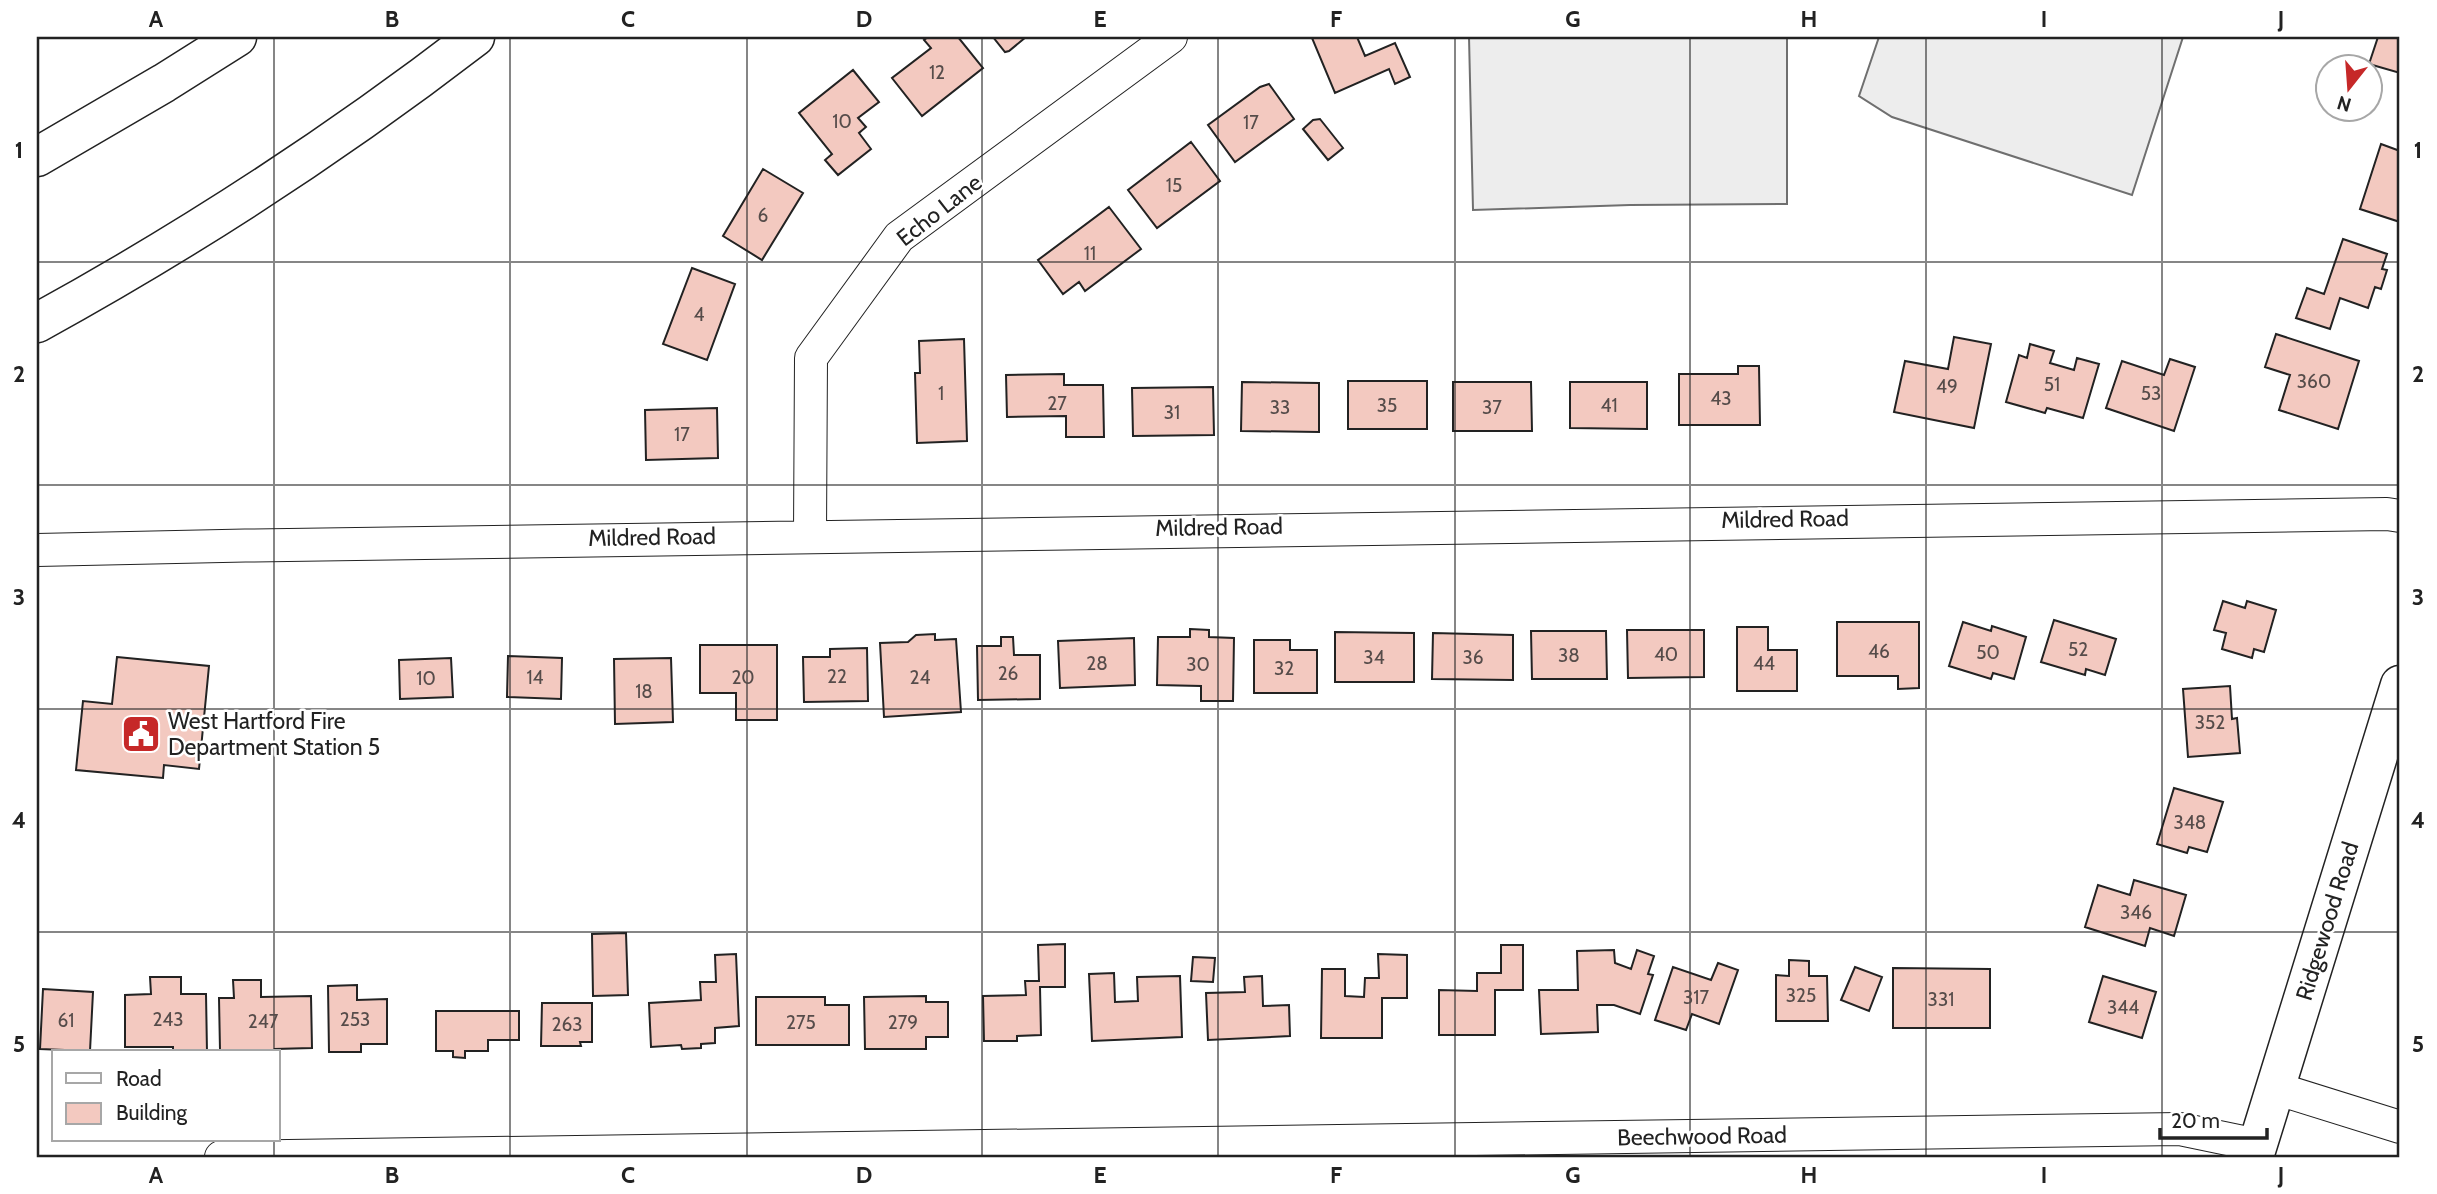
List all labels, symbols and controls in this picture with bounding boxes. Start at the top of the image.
text: A [149,5,164,33]
text: B [385,5,399,33]
text: C [621,5,635,33]
text: D [856,5,872,33]
text: E [1093,5,1107,33]
text: F [1330,5,1342,33]
text: G [1565,5,1581,33]
text: H [1801,5,1817,33]
text: I [2041,5,2047,33]
text: J [2277,5,2284,33]
north arrow [2314,52,2384,122]
house number: 12 [929,61,945,84]
text: N [2334,91,2354,117]
house number: 10 [832,110,852,133]
house number: 17 [1243,111,1259,134]
text: 1 [15,136,23,164]
text: 1 [2414,136,2422,164]
street label: Echo Lane [891,168,987,252]
house number: 15 [1166,174,1182,197]
house number: 6 [758,204,768,227]
house number: 11 [1084,242,1096,265]
house number: 4 [694,303,705,326]
text: 2 [13,360,25,388]
text: 2 [2412,360,2424,388]
house number: 360 [2297,370,2331,393]
house number: 51 [2044,373,2060,396]
house number: 49 [1936,375,1958,398]
house number: 1 [938,382,944,405]
house number: 53 [2141,382,2161,405]
house number: 43 [1710,387,1732,410]
house number: 27 [1047,392,1067,415]
house number: 35 [1377,394,1397,417]
house number: 41 [1600,394,1618,417]
house number: 33 [1270,396,1290,419]
house number: 37 [1482,396,1502,419]
house number: 31 [1164,401,1180,424]
house number: 17 [674,423,690,446]
street label: Mildred Road [1721,504,1849,534]
street label: Mildred Road [1155,512,1283,542]
street label: Mildred Road [588,522,716,552]
text: 3 [13,583,25,611]
text: 3 [2412,583,2424,611]
house number: 52 [2068,638,2088,661]
house number: 46 [1868,640,1890,663]
house number: 50 [1976,641,2000,664]
house number: 40 [1654,643,1678,666]
house number: 38 [1558,644,1580,667]
house number: 34 [1363,646,1385,669]
house number: 36 [1462,646,1484,669]
house number: 28 [1086,652,1108,675]
house number: 44 [1753,652,1775,675]
house number: 30 [1186,653,1210,676]
house number: 32 [1274,657,1294,680]
house number: 26 [998,662,1018,685]
house number: 22 [827,665,847,688]
house number: 14 [526,666,544,689]
house number: 20 [731,666,755,689]
house number: 24 [910,666,930,689]
house number: 10 [416,667,436,690]
house number: 18 [635,680,653,703]
place label: West Hartford Fire Department Station 5 [168,707,380,761]
house number: 352 [2195,711,2225,734]
public building icon: West Hartford Fire Department Station 5 [120,713,162,755]
text: 4 [12,806,26,834]
text: 4 [2411,806,2425,834]
house number: 348 [2174,811,2206,834]
street label: Ridgewood Road [2290,838,2364,1004]
house number: 346 [2120,901,2152,924]
house number: 325 [1786,984,1816,1007]
house number: 317 [1683,986,1709,1009]
house number: 331 [1928,988,1954,1011]
house number: 344 [2107,996,2139,1019]
house number: 243 [152,1008,184,1031]
house number: 253 [340,1008,370,1031]
house number: 61 [58,1009,74,1032]
house number: 247 [248,1010,279,1033]
house number: 275 [786,1011,816,1034]
house number: 279 [888,1011,918,1034]
house number: 263 [551,1013,583,1036]
text: 5 [13,1030,25,1058]
text: 5 [2412,1030,2424,1058]
legend [52,1050,280,1142]
text: Road [116,1066,162,1091]
scale bar [2160,1096,2267,1140]
text: Building [116,1100,188,1125]
text: 20 m [2171,1108,2220,1133]
street label: Beechwood Road [1617,1121,1787,1151]
text: A [149,1161,164,1189]
text: B [385,1161,399,1189]
text: C [621,1161,635,1189]
text: D [856,1161,872,1189]
text: E [1093,1161,1107,1189]
text: F [1330,1161,1342,1189]
text: G [1565,1161,1581,1189]
text: H [1801,1161,1817,1189]
text: I [2041,1161,2047,1189]
text: J [2277,1161,2284,1189]

